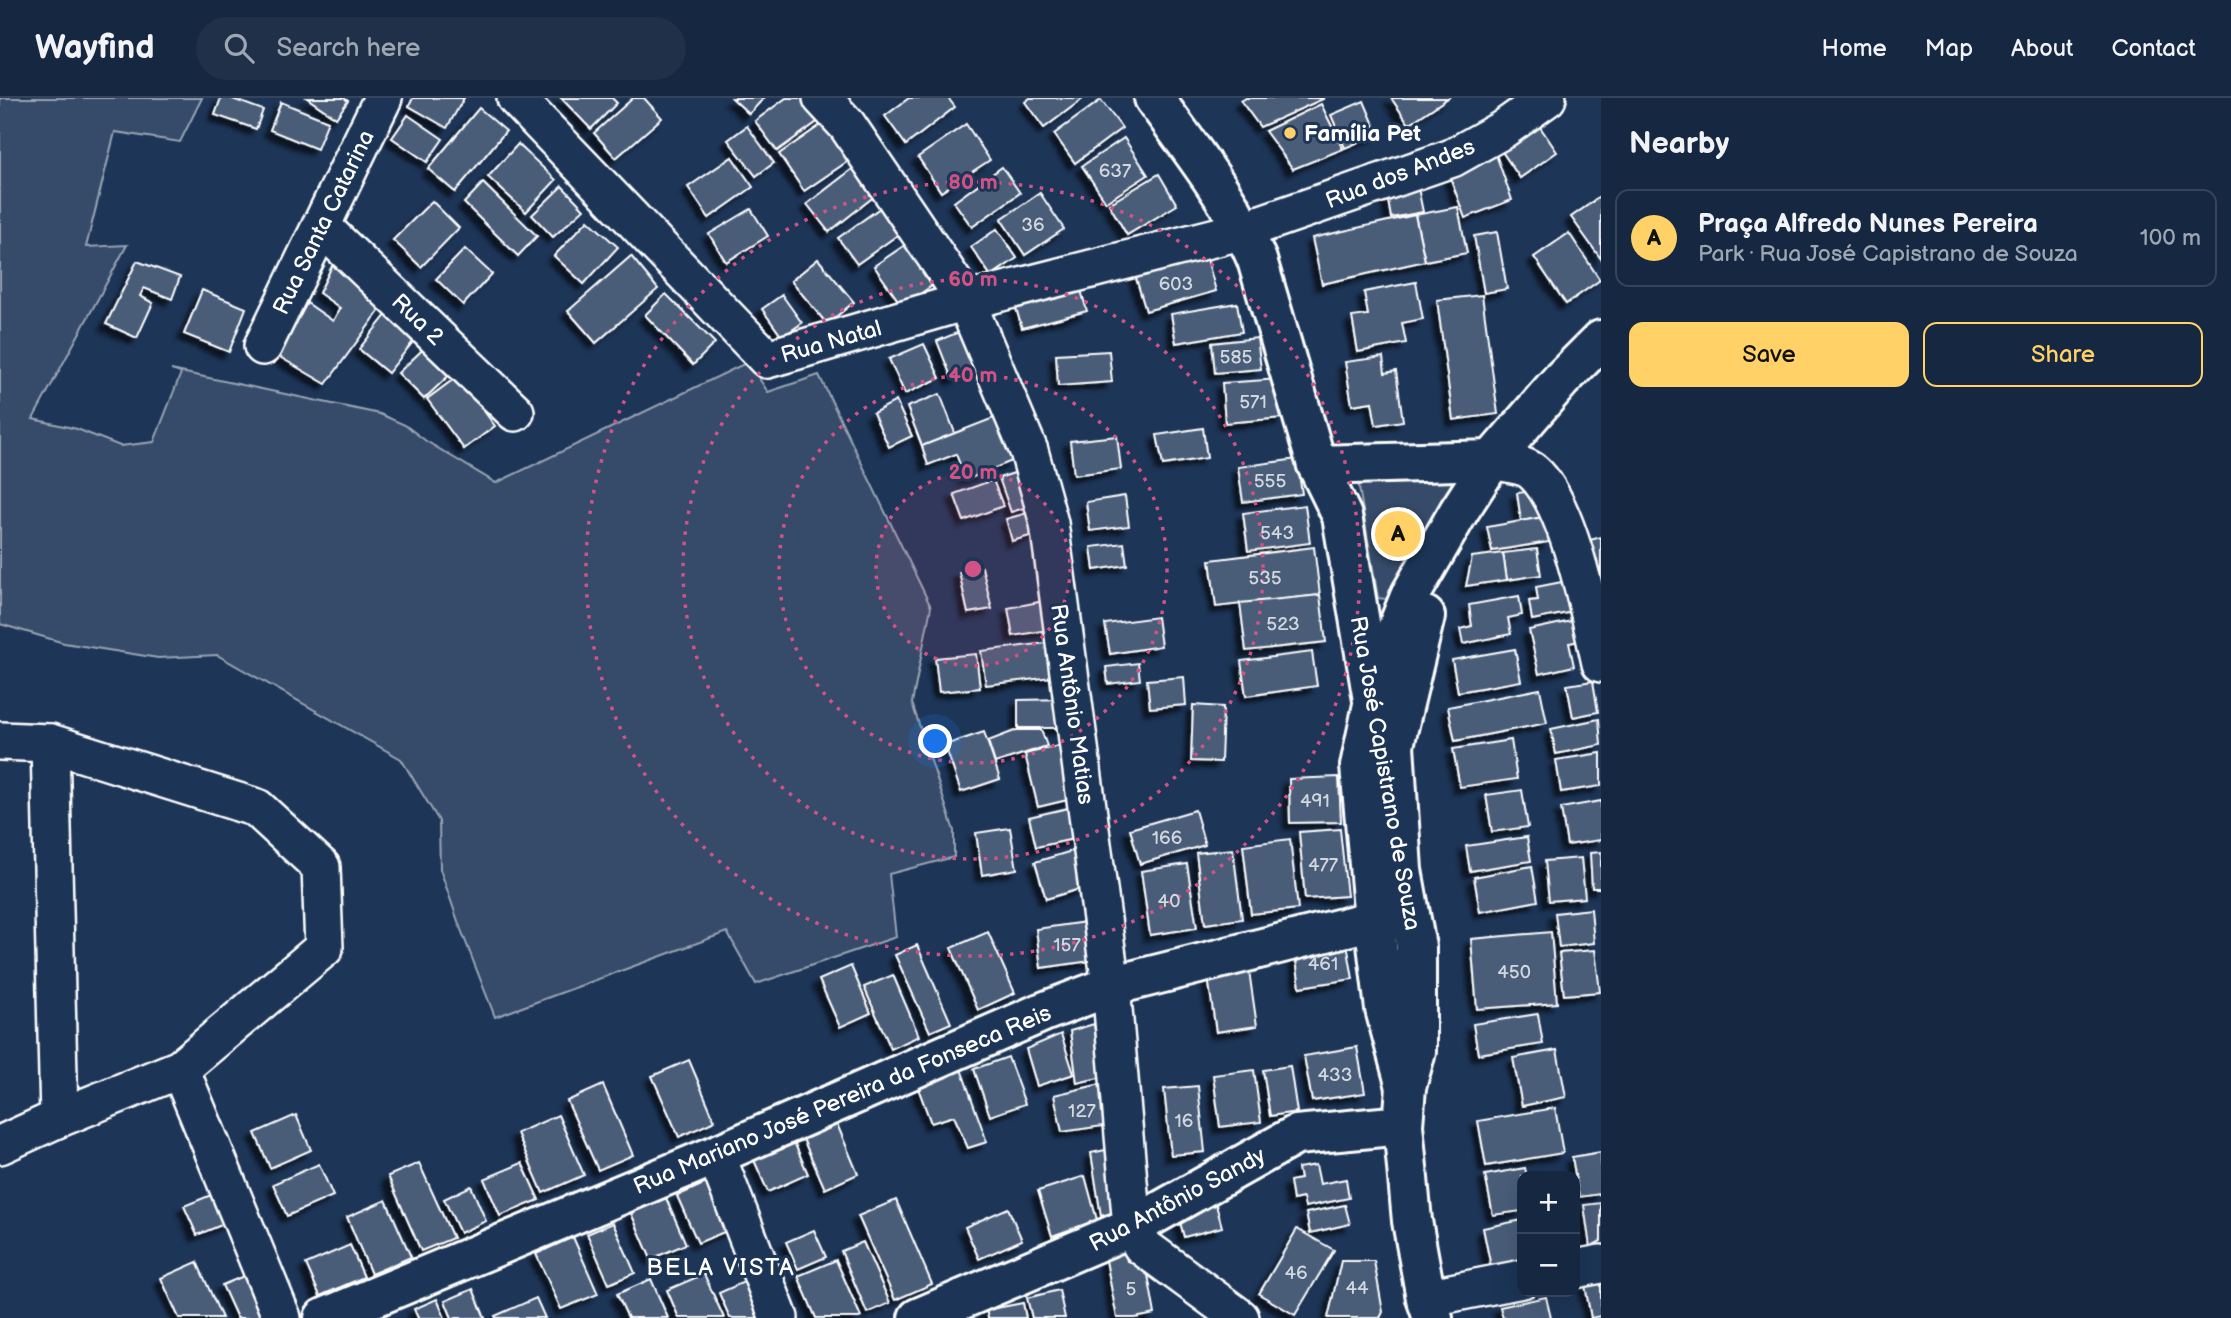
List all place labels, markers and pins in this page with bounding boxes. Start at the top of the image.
place label: Família Pet [1304,120,1421,148]
marker: Família Pet [1282,125,1298,141]
pin: A [1375,508,1421,560]
centre of rings [961,557,985,581]

